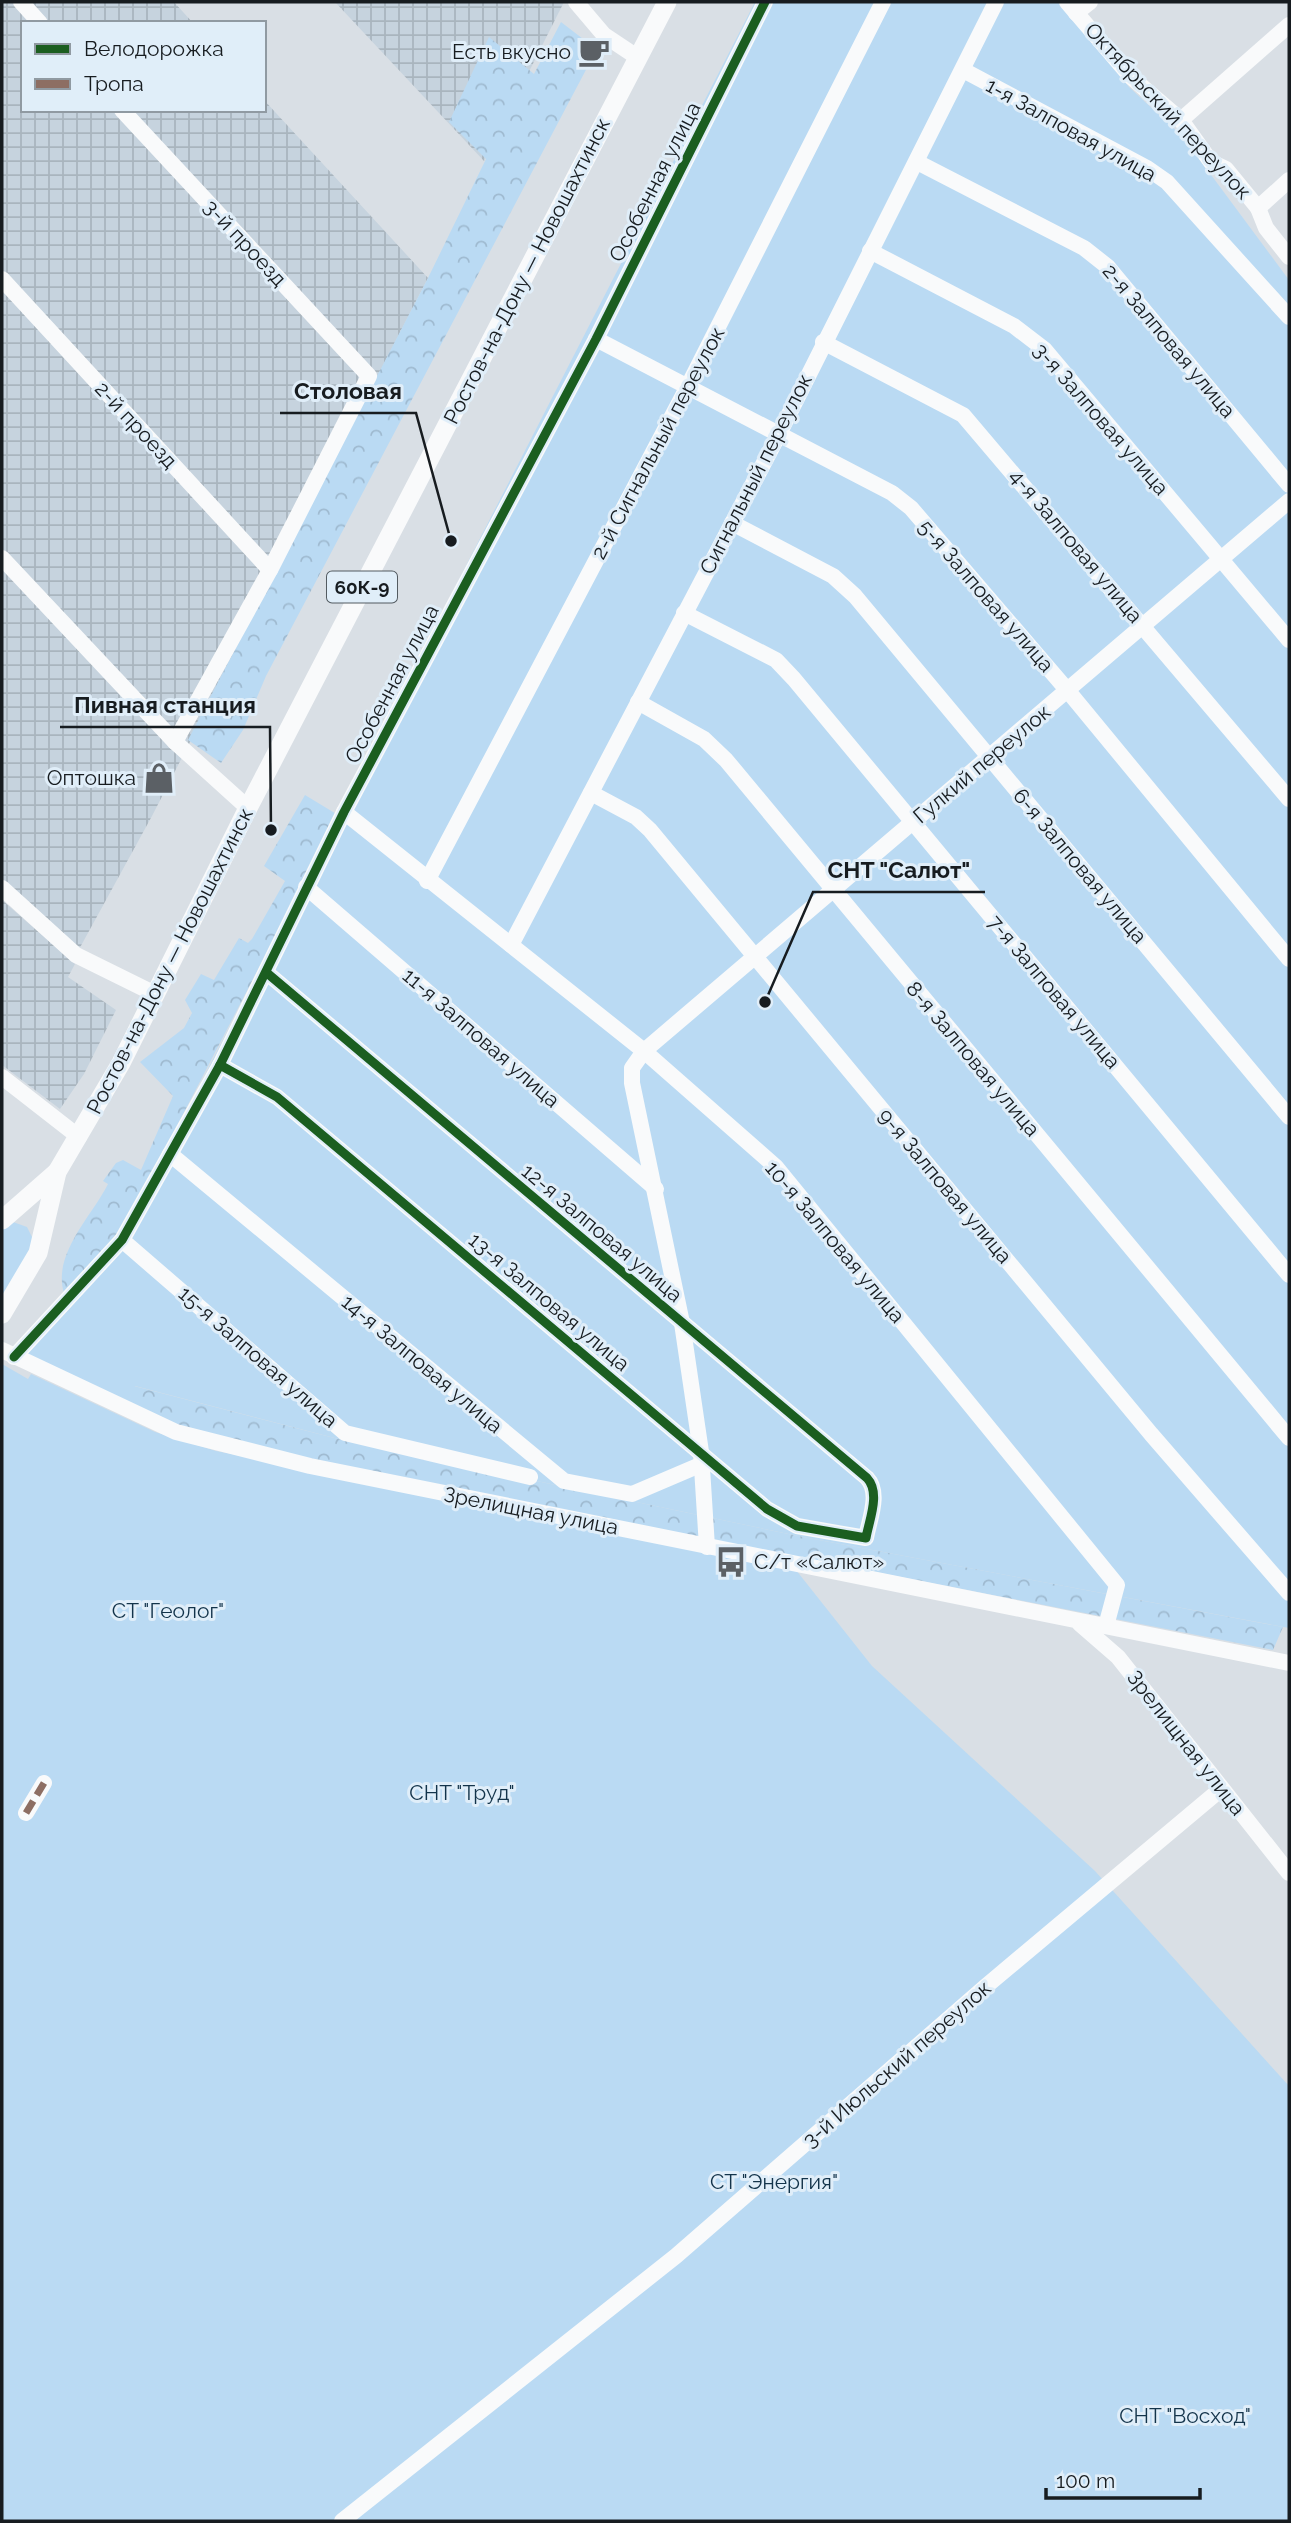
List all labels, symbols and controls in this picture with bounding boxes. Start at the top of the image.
street label: Октябрьский переулок [1080,17,1257,204]
legend [21,21,266,112]
cafe icon: Есть вкусно [577,35,611,69]
text: Велодорожка [84,36,224,61]
place label: Есть вкусно [452,39,571,64]
text: Тропа [84,71,144,96]
street label: 1-я Залповая улица [982,72,1161,187]
street label: Особенная улица [604,98,706,266]
street label: Ростов-на-Дону — Новошахтинск [438,113,615,428]
street label: 3-й проезд [199,194,292,291]
street label: 2-я Залповая улица [1098,259,1241,423]
street label: 2-й Сигнальный переулок [586,322,729,563]
street label: 3-я Залповая улица [1029,338,1174,500]
callout: Столовая [280,369,416,413]
street label: Сигнальный переулок [694,369,817,578]
street label: 2-й проезд [90,376,183,473]
text: Столовая [294,377,402,404]
street label: 4-я Залповая улица [1005,464,1148,628]
street label: 5-я Залповая улица [913,514,1059,677]
road number: 60К-9 [327,572,397,602]
street label: Особенная улица [339,600,444,767]
callout: Пивная станция [60,683,270,727]
text: Пивная станция [74,691,256,718]
street label: Гулкий переулок [908,699,1055,828]
shop icon: Оптошка [142,761,176,795]
place label: Оптошка [47,765,136,790]
street label: 6-я Залповая улица [1008,783,1153,948]
street label: Ростов-на-Дону — Новошахтинск [81,803,258,1118]
callout: СНТ "Салют" [813,848,985,892]
text: СНТ "Салют" [828,856,970,883]
street label: 7-я Залповая улица [983,910,1126,1074]
street label: 11-я Залповая улица [398,963,565,1113]
street label: 8-я Залповая улица [901,976,1045,1141]
street label: 9-я Залповая улица [873,1103,1017,1268]
street label: 10-я Залповая улица [760,1156,911,1328]
street label: 12-я Залповая улица [517,1158,688,1307]
street label: 13-я Залповая улица [464,1227,635,1376]
street label: 15-я Залповая улица [174,1281,343,1432]
street label: 14-я Залповая улица [337,1289,508,1438]
street label: Зрелищная улица [442,1481,620,1540]
bus stop icon: С/т «Салют» [714,1545,748,1579]
place label: С/т «Салют» [754,1549,884,1574]
park label: СТ "Геолог" [112,1598,224,1623]
street label: Зрелищная улица [1122,1665,1251,1820]
park label: СНТ "Труд" [409,1780,515,1805]
street label: 3-й Июльский переулок [797,1975,996,2152]
park label: СТ "Энергия" [710,2169,838,2194]
park label: СНТ "Восход" [1119,2403,1251,2428]
scale bar [1046,2456,1200,2500]
text: 100 m [1056,2468,1115,2493]

